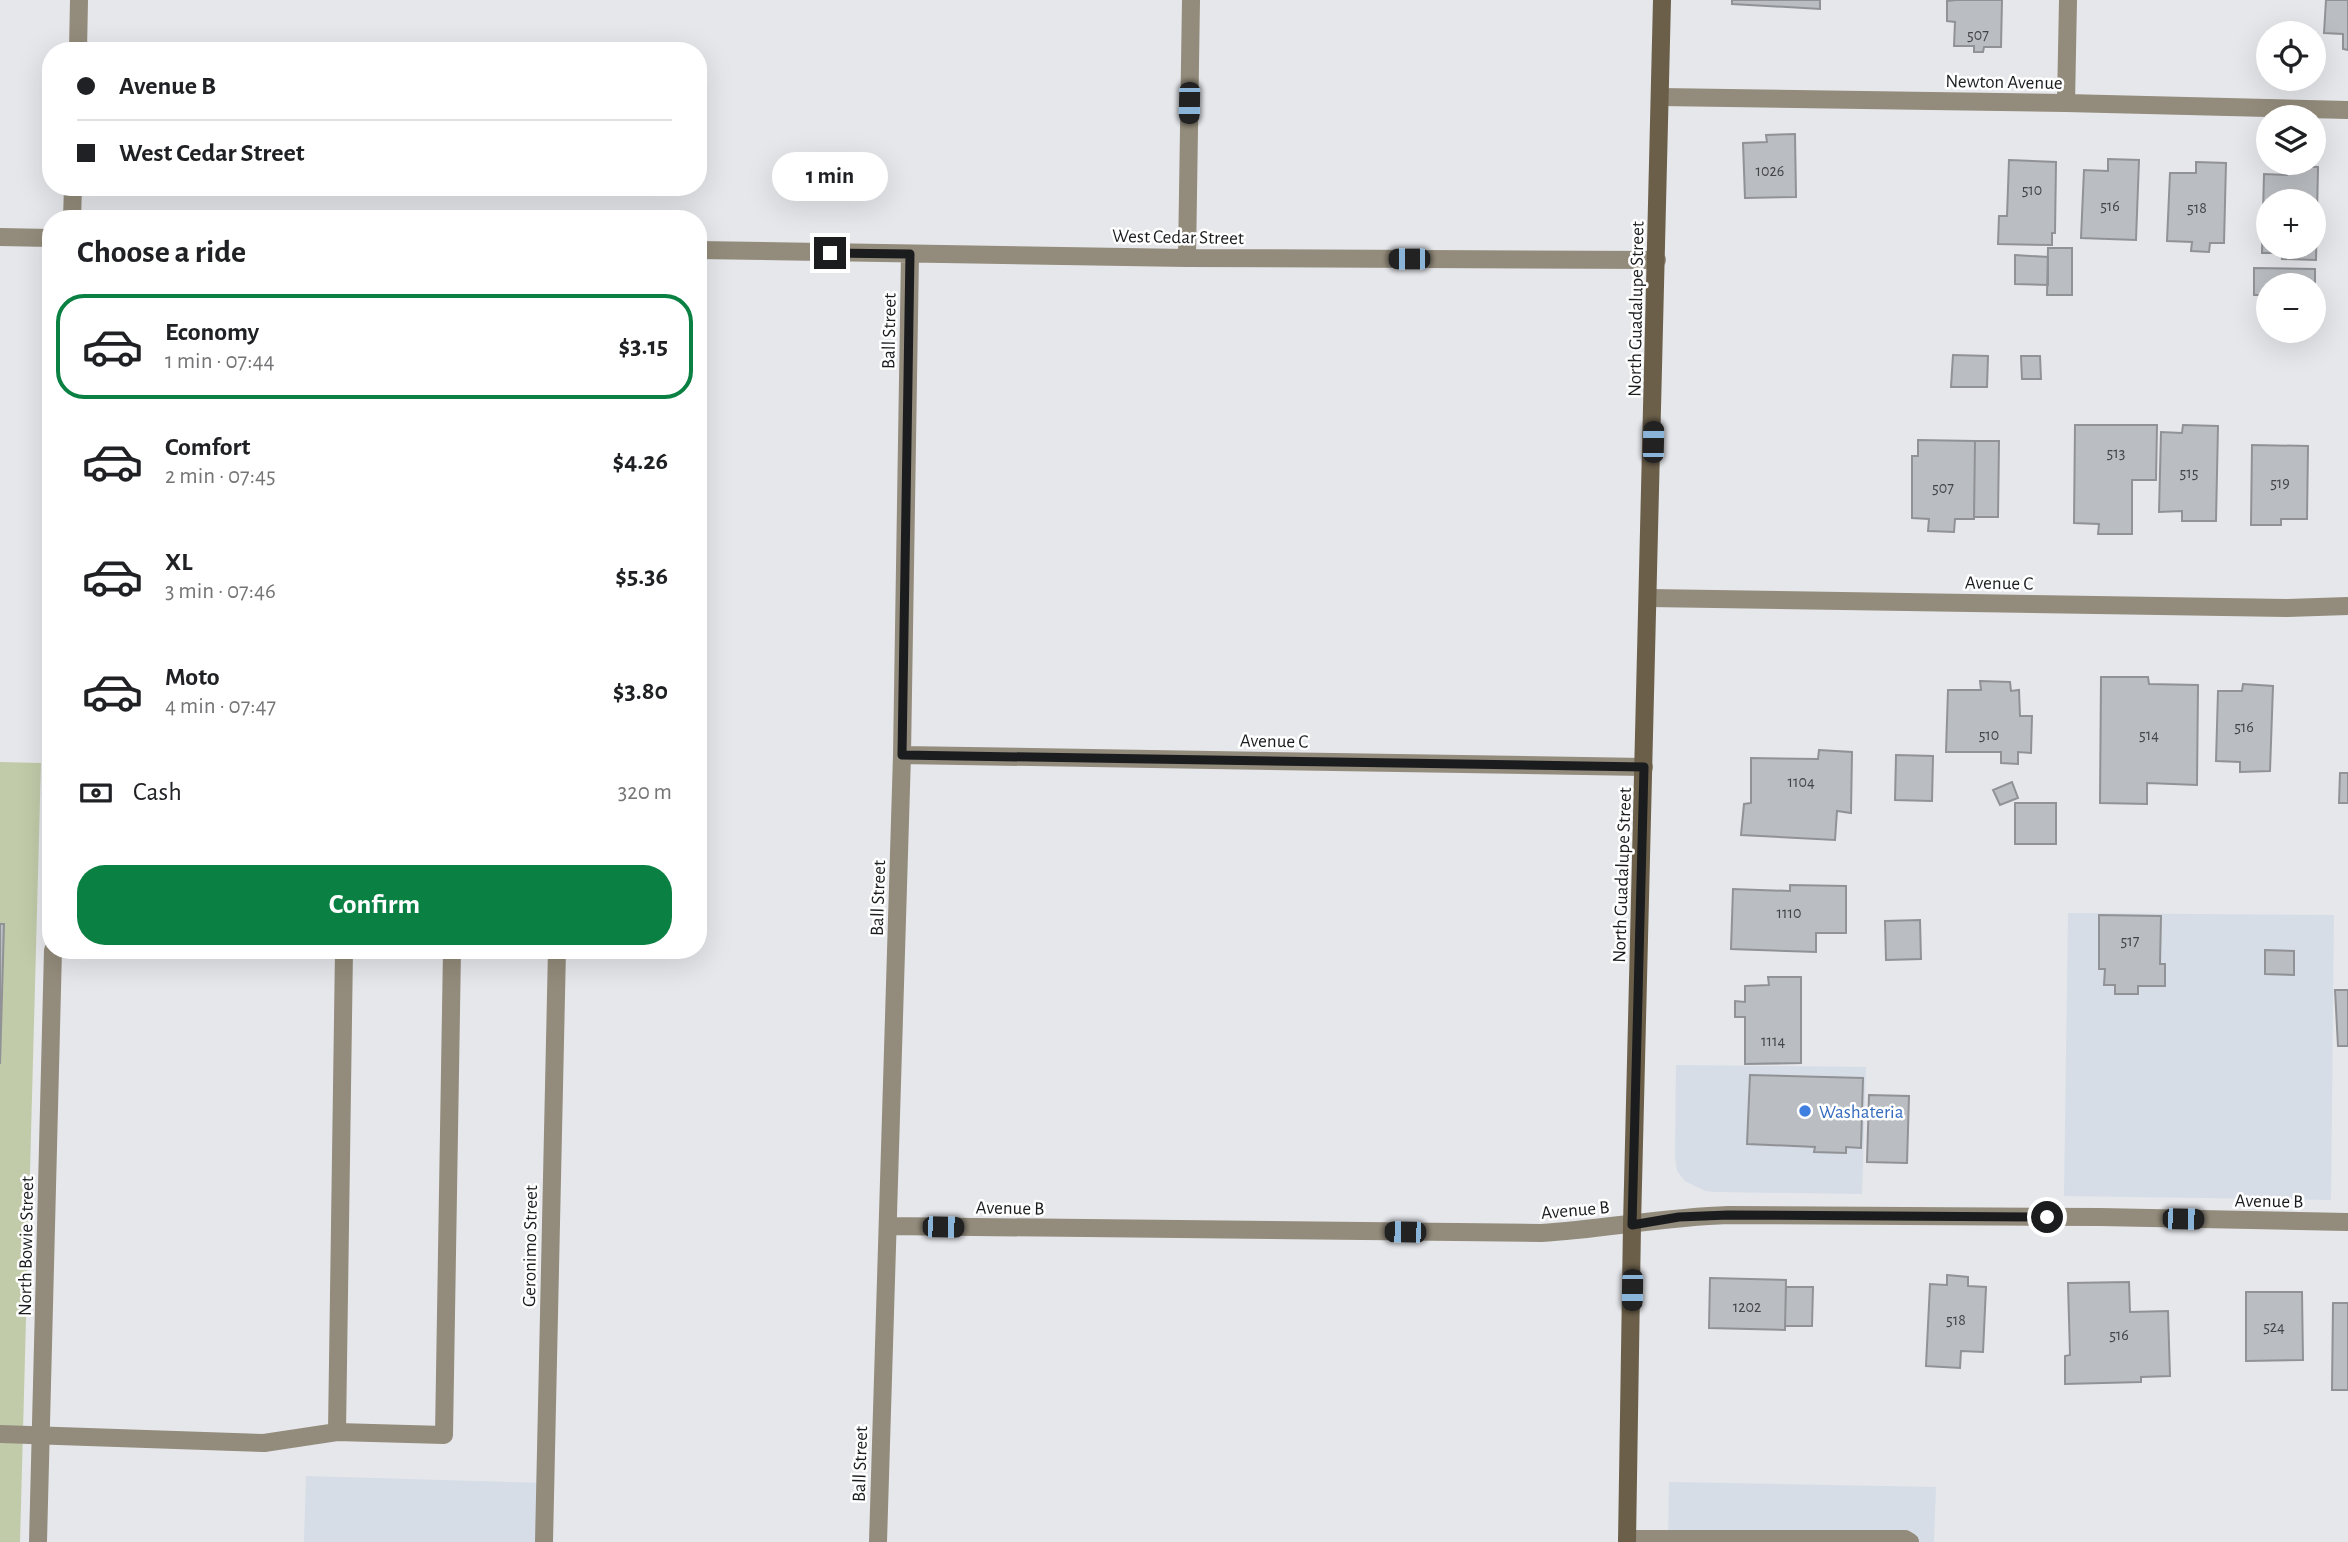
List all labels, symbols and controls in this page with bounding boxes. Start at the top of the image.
map controls [2256,21,2326,343]
button: locate [2256,21,2326,91]
house number: 507 [1967,27,1989,43]
street label: Newton Avenue [1945,72,2063,93]
text: Avenue B [119,73,216,99]
car [1179,82,1200,124]
button: layers [2256,105,2326,175]
text: West Cedar Street [119,140,305,166]
callout: 1 min [772,152,888,201]
house number: 1026 [1756,163,1784,179]
text: 1 min [806,165,854,188]
house number: 510 [2022,182,2042,198]
button: + [2256,189,2326,259]
house number: 516 [2100,198,2120,214]
house number: 518 [2187,200,2207,216]
street label: North Guadalupe Street [1625,221,1648,397]
street label: West Cedar Street [1112,227,1244,248]
text: Choose a ride [77,236,246,268]
route end [814,237,846,269]
car [1389,249,1431,270]
button: − [2256,273,2326,343]
street label: Ball Street [879,293,900,369]
icon: car [81,315,144,378]
text: Economy [165,319,259,345]
text: $3.15 [619,333,668,359]
text: 1 min · 07:44 [165,350,275,373]
car [1643,421,1664,463]
icon: car [81,430,144,493]
text: Comfort [165,434,250,460]
house number: 513 [2107,445,2125,461]
text: $4.26 [612,448,668,474]
text: 2 min · 07:45 [165,465,276,488]
house number: 515 [2180,465,2198,481]
house number: 519 [2270,475,2290,491]
house number: 507 [1932,480,1954,496]
icon: car [81,545,144,608]
text: XL [165,549,192,575]
text: $5.36 [615,563,668,589]
street label: Avenue C [1965,573,2033,594]
text: 3 min · 07:46 [165,580,276,603]
icon: car [81,660,144,723]
text: Moto [165,664,220,690]
text: $3.80 [613,678,668,704]
text: 4 min · 07:47 [165,695,276,718]
house number: 516 [2234,719,2254,735]
house number: 510 [1979,727,1999,743]
house number: 514 [2139,727,2159,743]
street label: Avenue C [1240,731,1308,752]
icon: cash [77,774,115,812]
house number: 1104 [1787,774,1815,790]
text: Cash [133,779,182,805]
text: 320 m [618,781,672,804]
street label: North Guadalupe Street [1610,787,1635,963]
street label: Ball Street [868,860,889,936]
button: Confirm [77,865,672,945]
house number: 1110 [1777,905,1801,921]
house number: 517 [2121,933,2140,949]
house number: 1114 [1761,1033,1785,1049]
marker: Washateria [1797,1103,1813,1119]
place label: Washateria [1819,1103,1904,1122]
street label: North Bowie Street [16,1176,37,1316]
street label: Geronimo Street [520,1185,541,1307]
street label: Avenue B [2234,1191,2304,1212]
street label: Avenue B [975,1198,1045,1219]
street label: Avenue B [1540,1198,1610,1223]
route start [2031,1201,2063,1233]
car [2162,1208,2205,1230]
car [922,1216,965,1238]
car [1384,1221,1427,1243]
car [1622,1269,1643,1311]
house number: 1202 [1733,1299,1761,1315]
house number: 518 [1946,1312,1966,1328]
house number: 524 [2263,1319,2285,1335]
house number: 516 [2109,1327,2129,1343]
street label: Ball Street [850,1426,871,1502]

